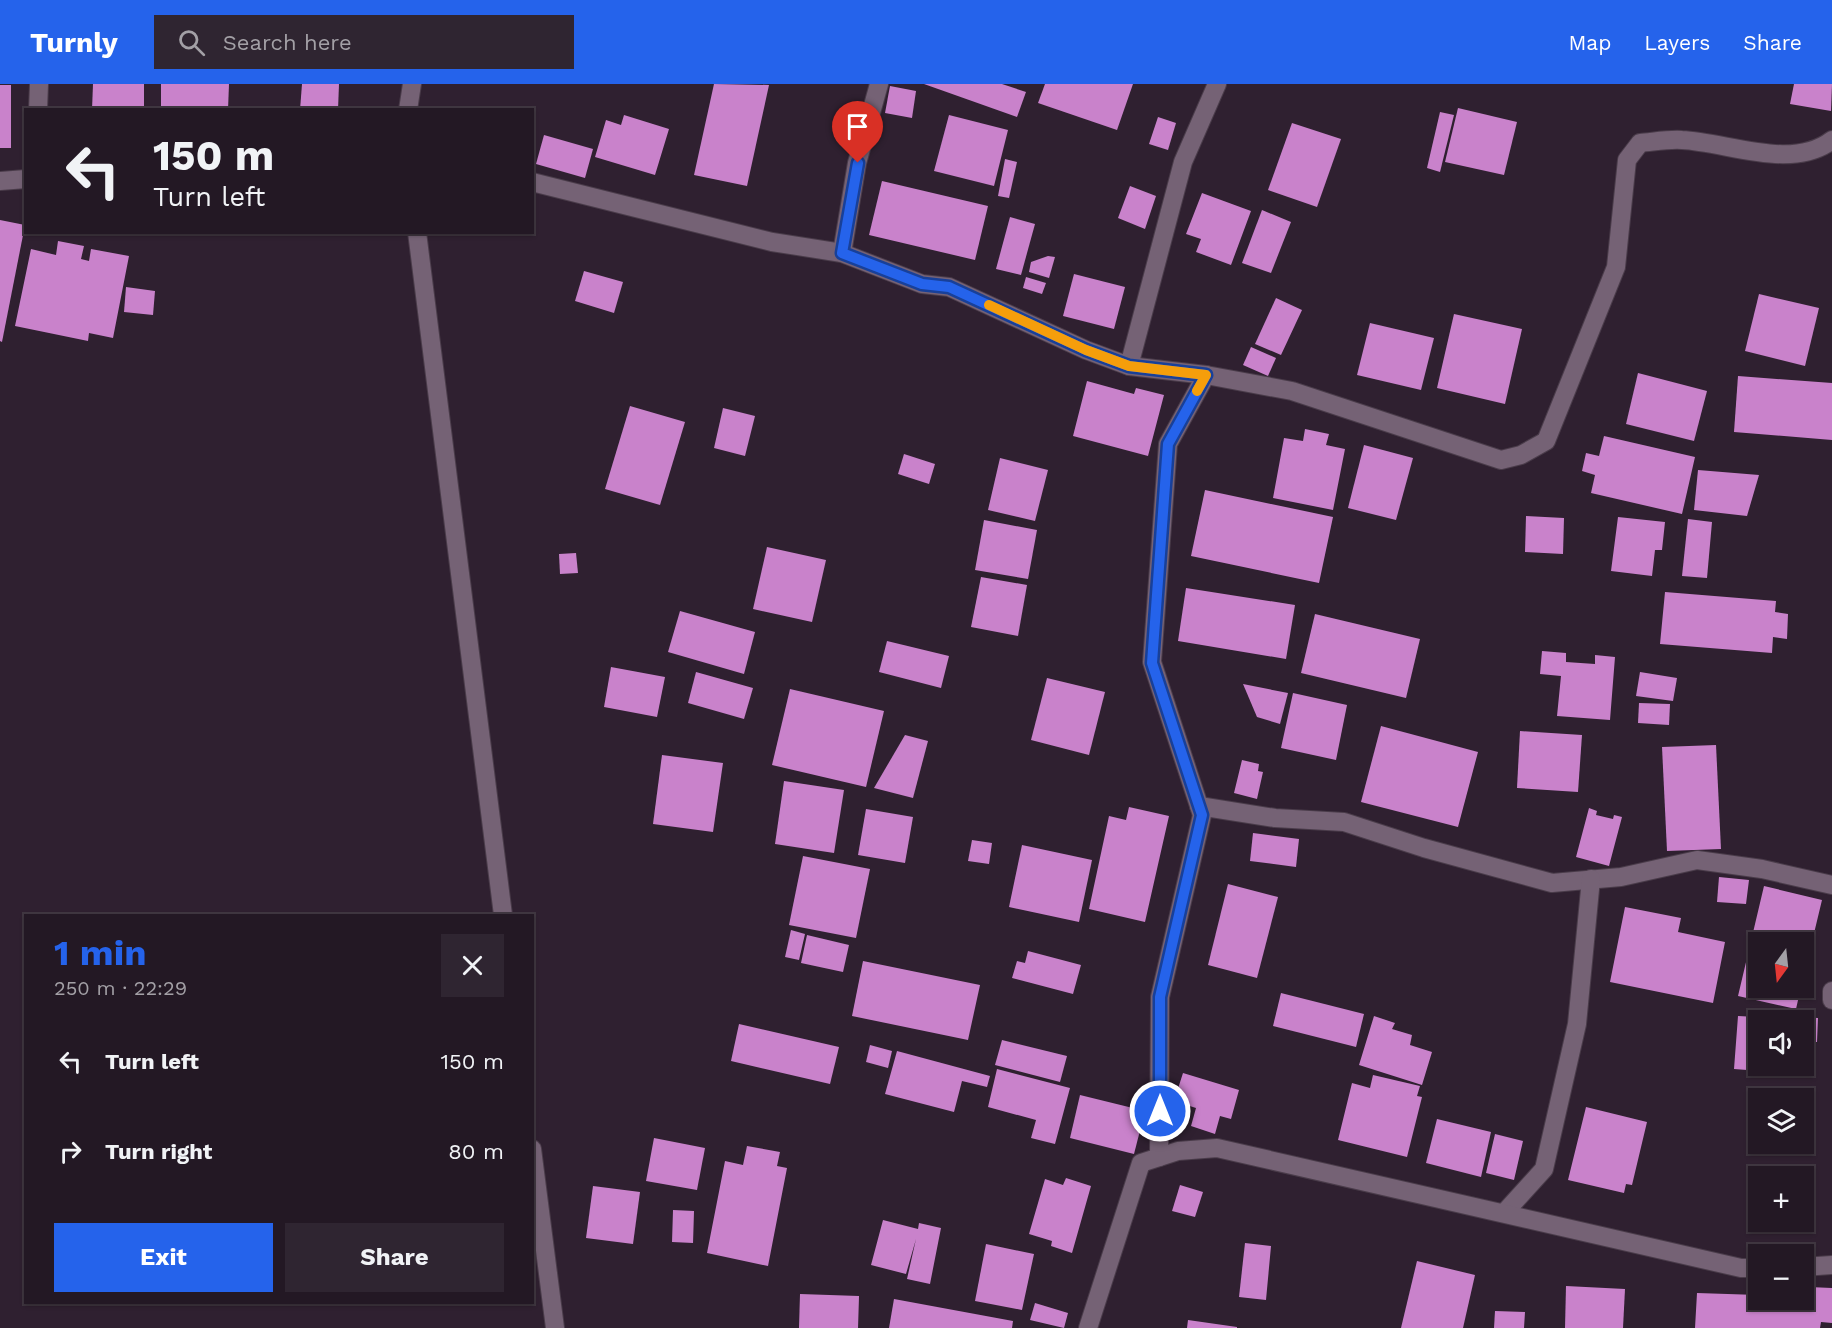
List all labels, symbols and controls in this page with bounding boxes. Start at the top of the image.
search box [154,15,574,69]
text: Turnly [30,26,118,59]
icon: search [175,26,208,59]
text: Search here [223,30,352,55]
text: Map [1568,30,1611,55]
text: Layers [1644,30,1710,55]
text: Share [1743,30,1802,55]
pin [832,101,883,163]
icon: arrive [841,110,874,143]
text: 150 m [153,131,274,180]
icon: left [54,132,132,210]
text: Turn left [153,181,265,213]
text: 1 min [54,932,146,974]
north arrow [1748,932,1814,998]
map controls [1748,932,1814,1310]
button: close [441,934,504,997]
text: 250 m · 22:29 [54,976,187,1000]
button: sound [1748,1010,1814,1076]
icon: left [54,1045,87,1078]
text: Turn left [105,1049,199,1074]
text: 150 m [440,1049,504,1074]
position arrow [1128,1079,1192,1143]
button: layers [1748,1088,1814,1154]
icon: right [54,1135,87,1168]
text: Turn right [105,1139,212,1164]
text: 80 m [448,1139,504,1164]
button: + [1748,1166,1814,1232]
button: Exit [54,1223,273,1292]
button: Share [285,1223,504,1292]
button: − [1748,1244,1814,1310]

